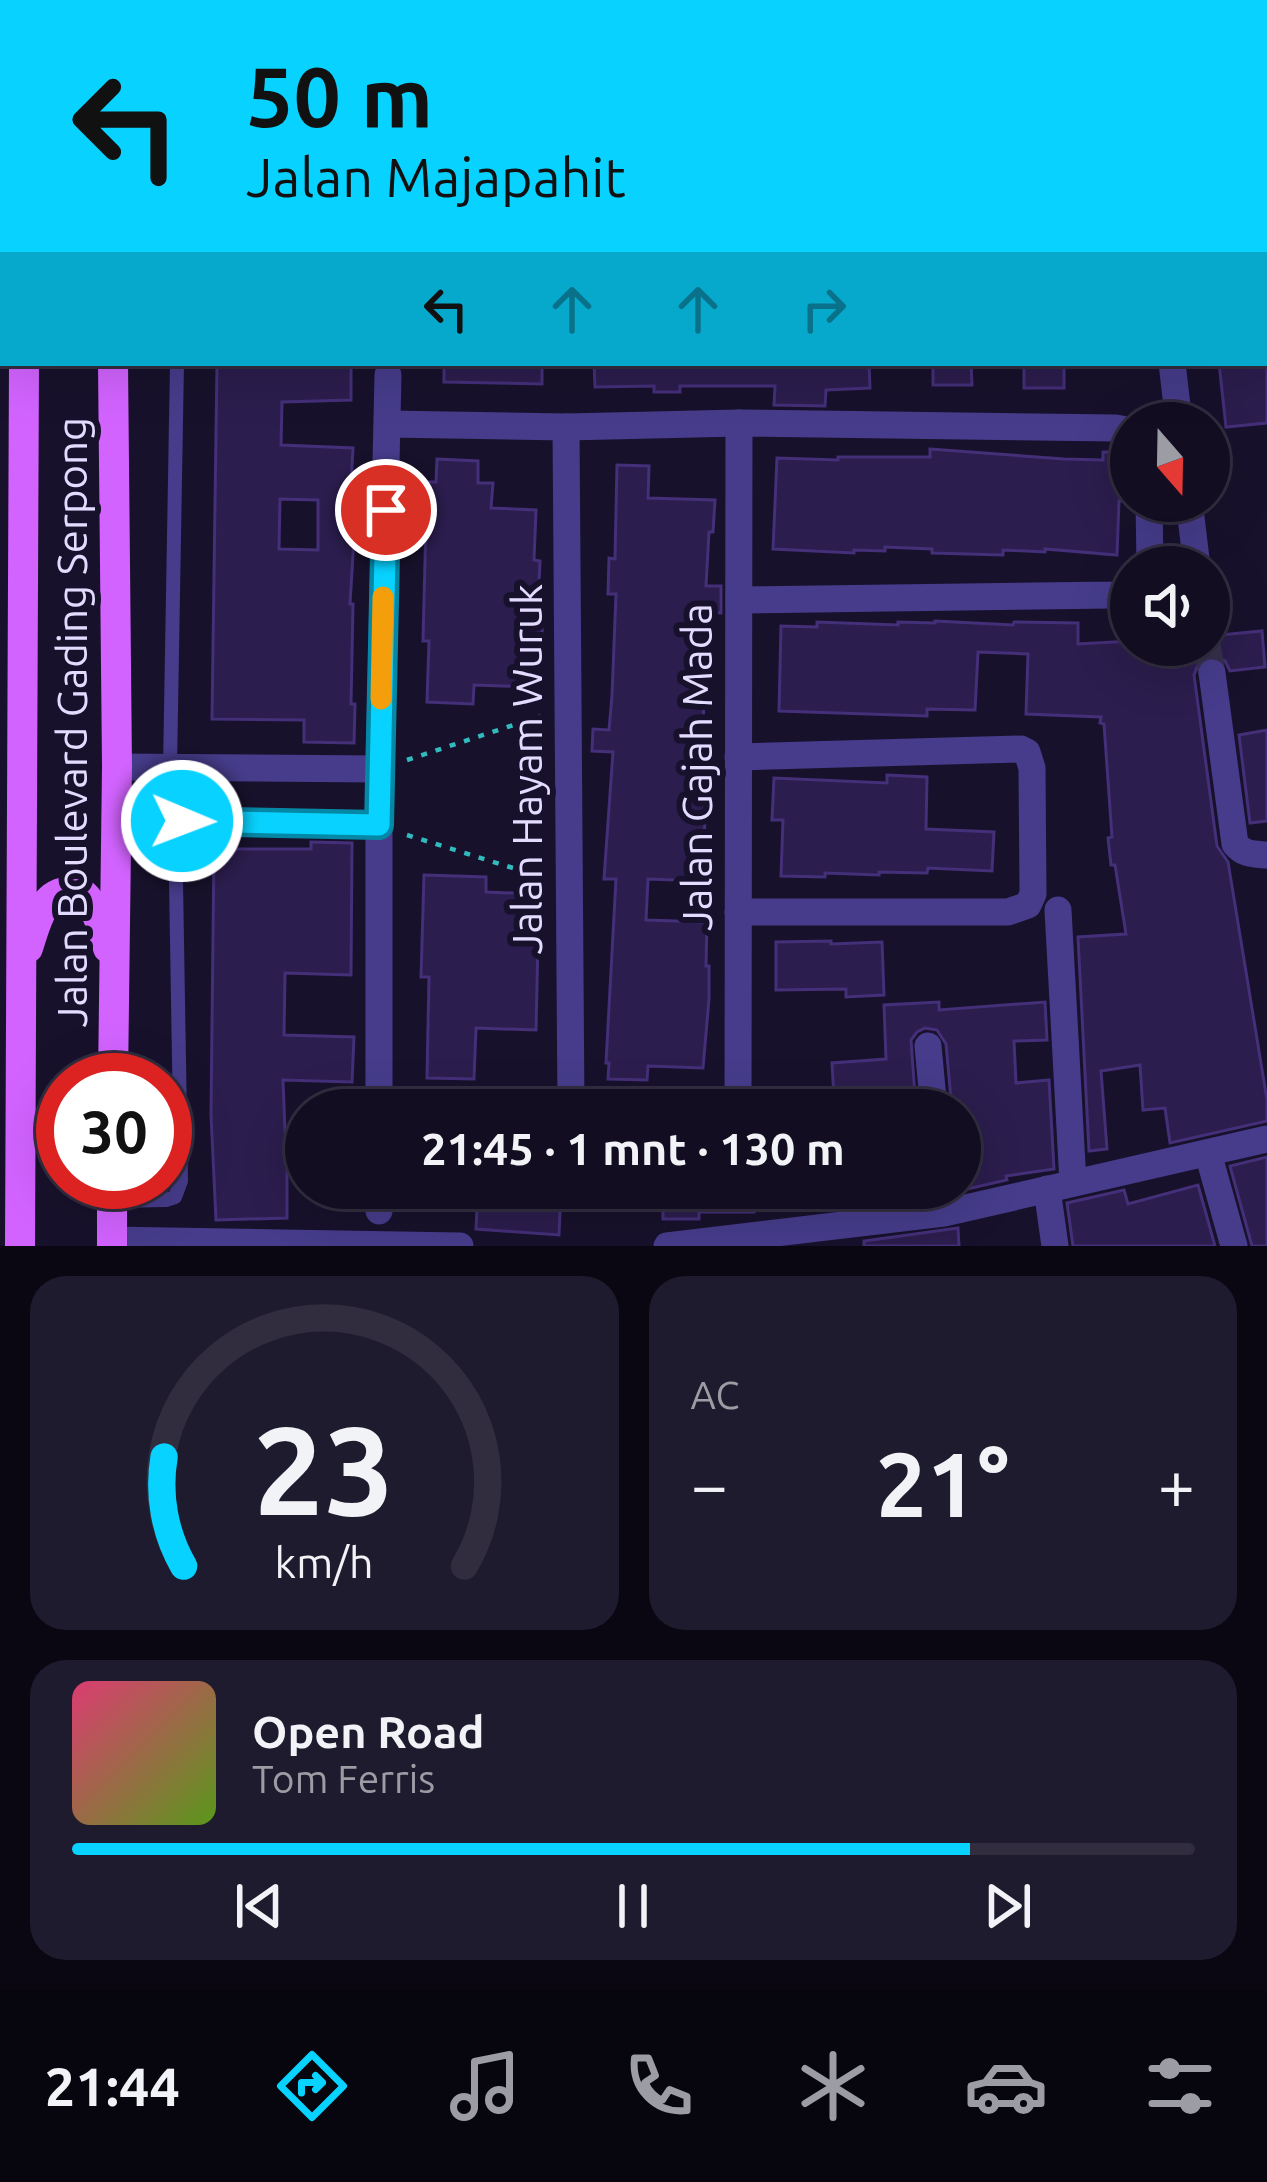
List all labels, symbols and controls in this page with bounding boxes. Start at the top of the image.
icon: left [48,48,204,204]
text: 50 m [246,49,433,143]
text: Jalan Majapahit [246,147,626,207]
icon: left [413,276,479,342]
icon: ahead [539,276,605,342]
icon: ahead [665,276,731,342]
icon: right [791,276,857,342]
north arrow [1110,402,1230,522]
map controls [1110,402,1230,666]
street label: Jalan Boulevard Gading Serpong [48,417,95,1027]
pin [335,459,437,561]
icon: arrive [353,477,419,543]
button: sound [1110,546,1230,666]
street label: Jalan Hayam Wuruk [503,584,550,954]
street label: Jalan Gajah Mada [673,603,720,931]
position arrow [119,758,245,884]
speed limit sign: 30 [36,1053,192,1209]
text: 21:45 · 1 mnt · 130 m [421,1123,845,1174]
text: AC [691,1373,739,1416]
text: 23 [254,1399,395,1539]
text: 21° [876,1433,1009,1534]
text: − [691,1447,728,1521]
text: + [1158,1447,1195,1521]
text: km/h [275,1538,374,1586]
text: Open Road [252,1706,484,1757]
text: Tom Ferris [252,1757,435,1800]
icon: previous [226,1873,292,1939]
icon: pause [600,1873,666,1939]
icon: next [975,1873,1041,1939]
icon: directions [270,2044,354,2128]
icon: music [443,2044,527,2128]
icon: phone [617,2044,701,2128]
icon: climate [791,2044,875,2128]
icon: car [964,2044,1048,2128]
icon: filters [1138,2044,1222,2128]
text: 21:44 [45,2056,180,2116]

